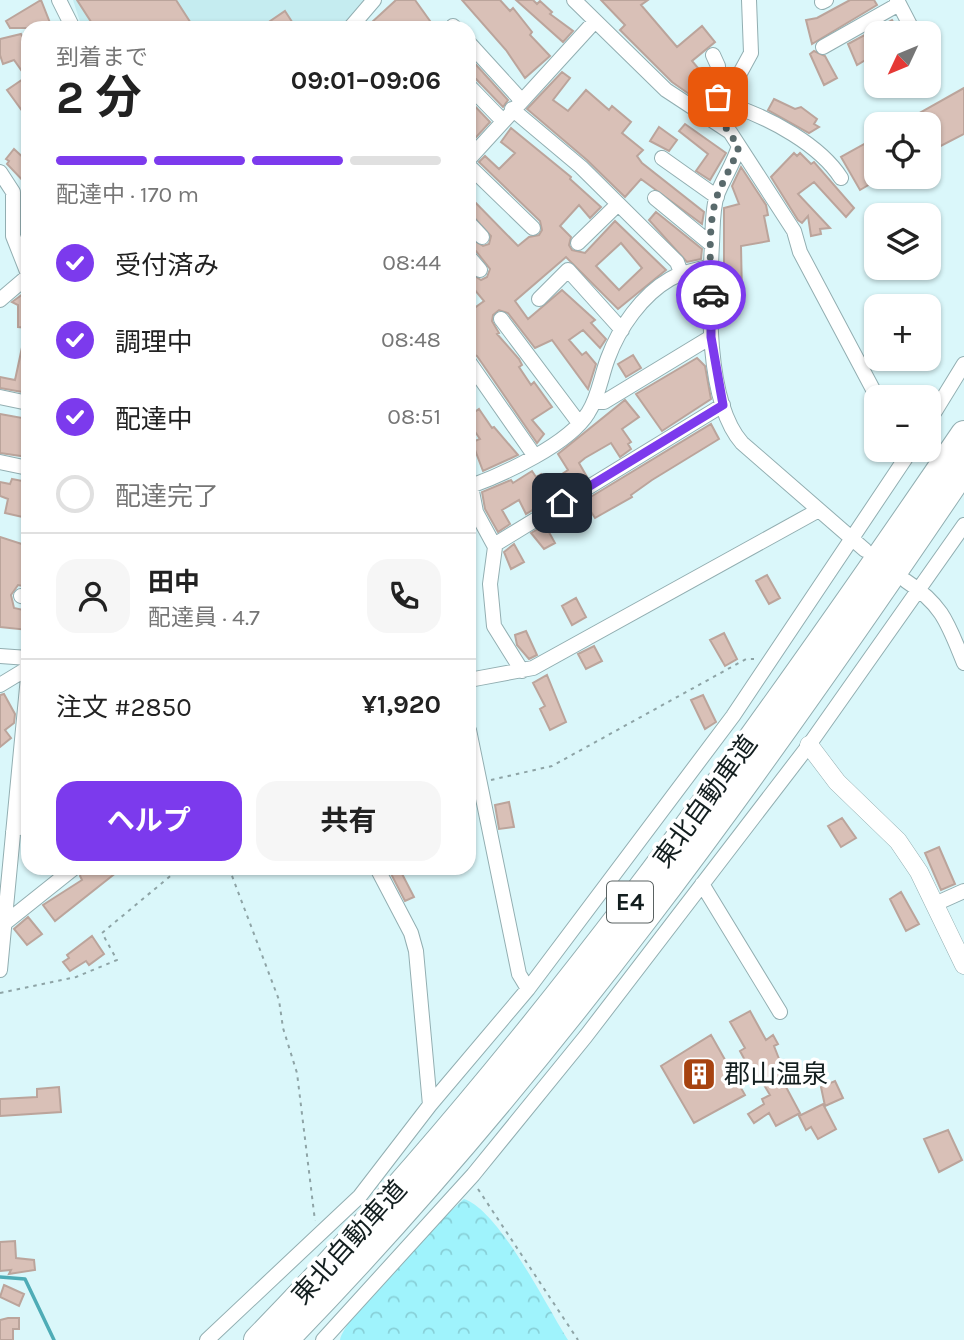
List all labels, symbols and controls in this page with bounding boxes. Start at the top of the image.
north arrow [864,21,942,98]
map controls [864,21,941,462]
text: 到着まで [56,44,148,71]
text: 09:01–09:06 [291,65,441,96]
pin [688,67,748,127]
text: 2 分 [56,71,141,125]
icon: bag [699,78,737,116]
button: locate [864,112,941,189]
text: 配達中 · 170 m [56,181,199,208]
button: layers [864,203,941,280]
icon: check [56,244,94,282]
text: 08:44 [382,249,441,276]
text: 受付済み [115,250,219,281]
courier [676,260,746,330]
icon: car [692,276,730,314]
button: + [864,294,941,371]
icon: check [56,321,94,359]
text: 08:48 [381,326,441,353]
text: 調理中 [115,327,193,358]
button: − [864,385,941,462]
icon: check [56,398,94,436]
text: 08:51 [387,403,441,430]
text: 配達中 [115,404,193,435]
pin [532,473,592,533]
text: 配達完了 [115,481,219,512]
icon: home [543,484,581,522]
button: person [56,559,130,633]
button: phone [367,559,441,633]
text: 田中 [148,567,200,598]
text: 配達員 · 4.7 [148,604,260,631]
text: ¥1,920 [362,689,441,720]
text: 注文 #2850 [56,692,192,723]
street label: 東北自動車道 [647,729,764,874]
button: ヘルプ [56,781,242,861]
button: 共有 [256,781,441,861]
road number: E4 [607,882,653,922]
building icon: 郡山温泉 [680,1055,718,1093]
place label: 郡山温泉 [724,1059,828,1090]
street label: 東北自動車道 [286,1174,413,1311]

